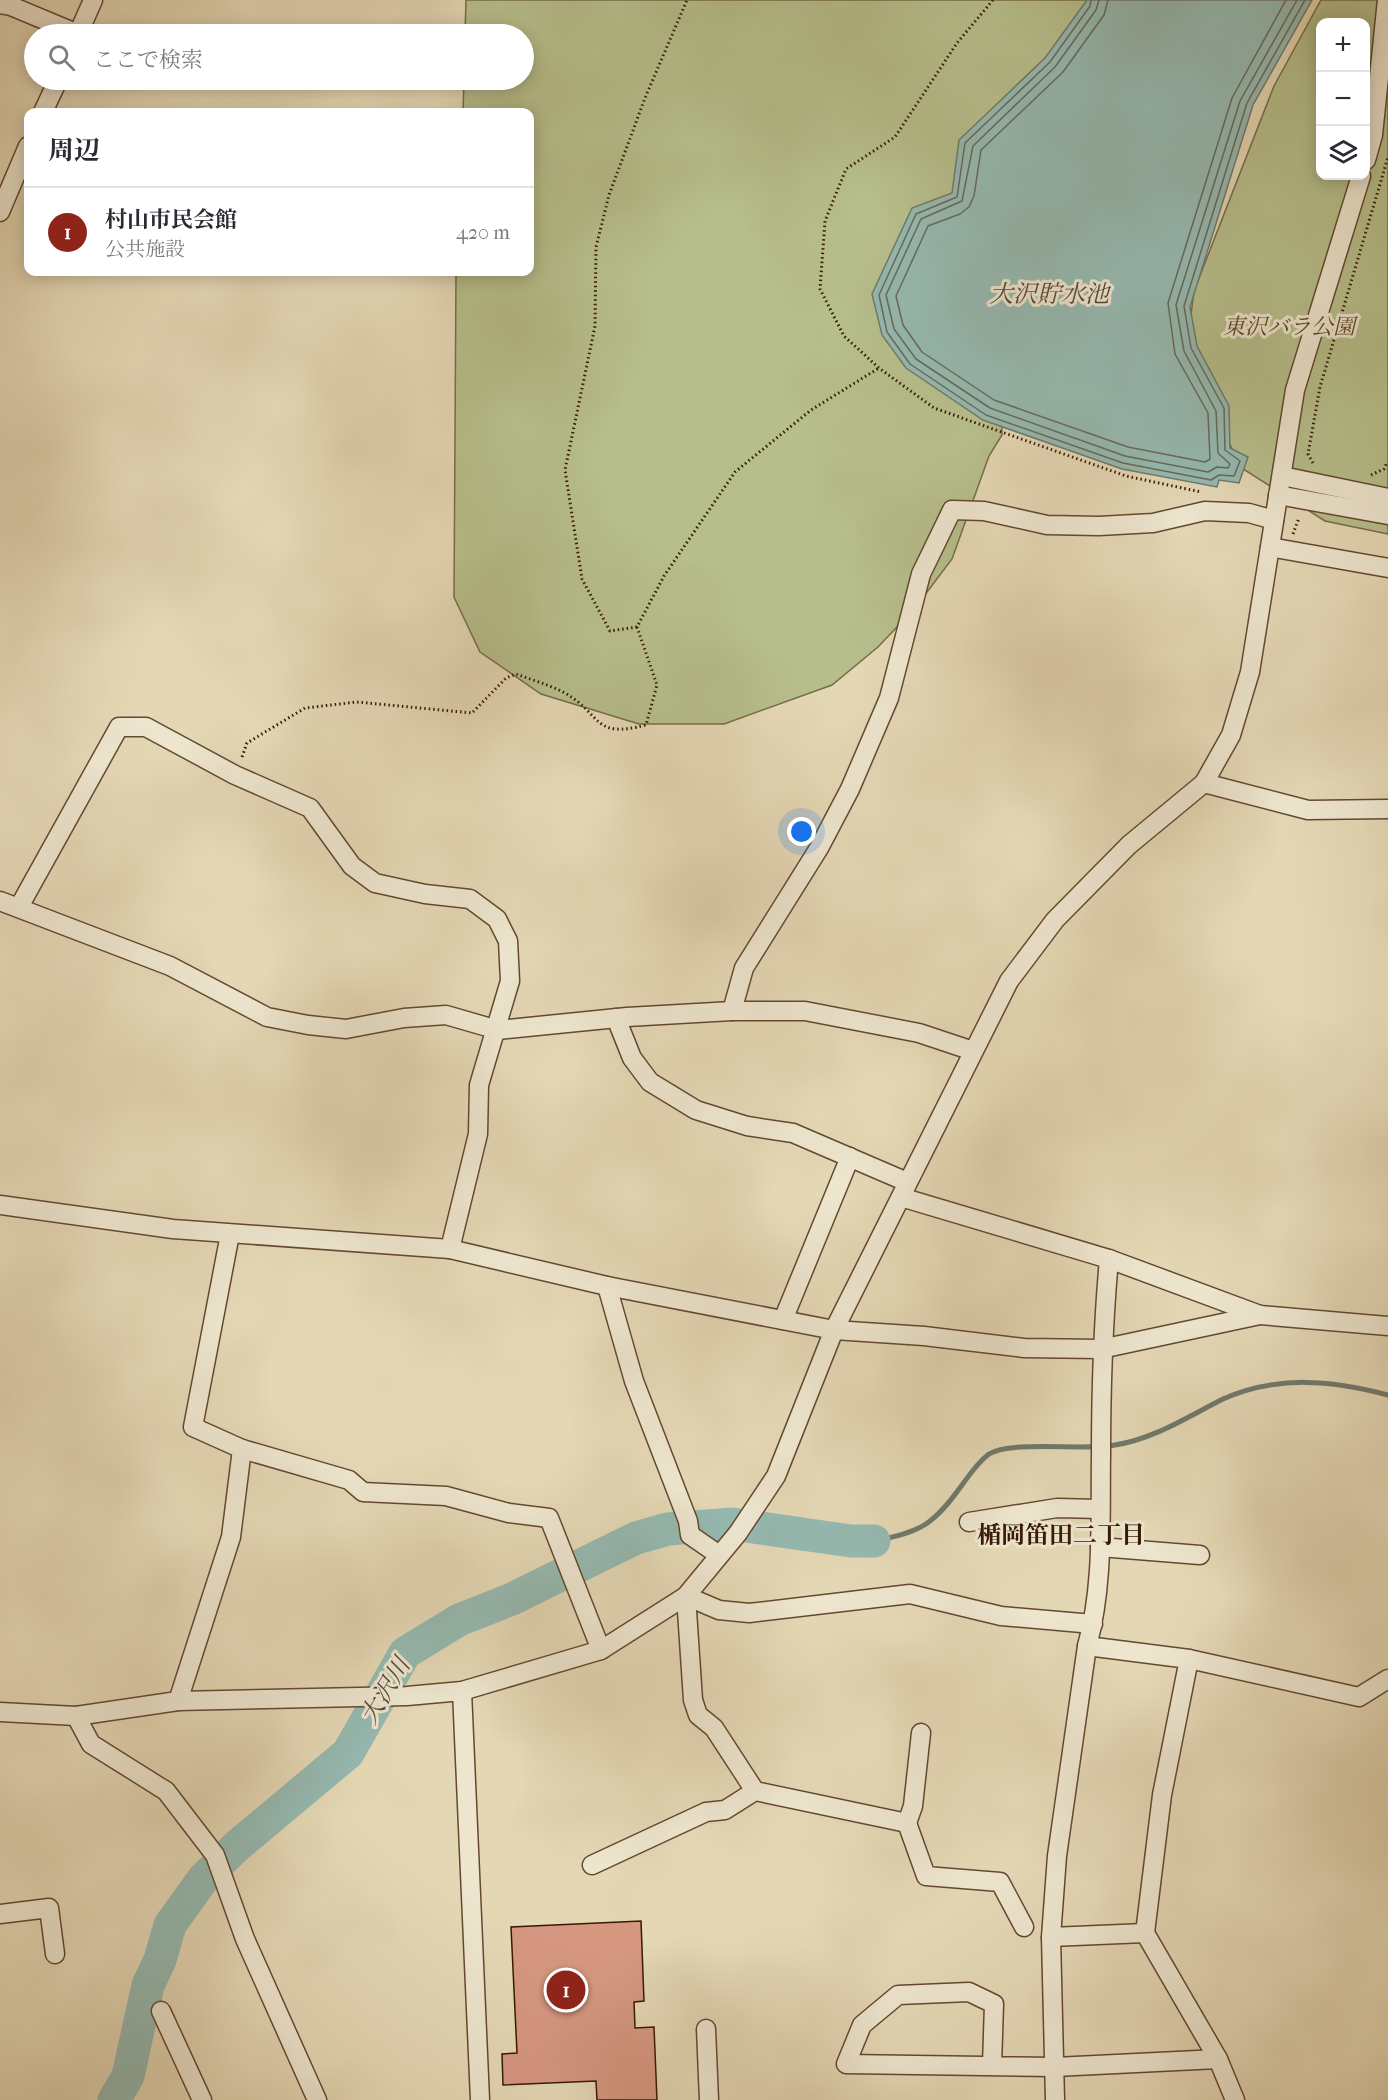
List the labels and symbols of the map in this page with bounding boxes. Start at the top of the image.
water label: 大沢貯水池 [989,280,1112,308]
park label: 東沢バラ公園 [1223,314,1358,340]
your location [787,817,816,846]
district label: 楯岡笛田二丁目 [977,1521,1145,1549]
water label: 大沢川 [354,1650,417,1729]
pin: 1 [546,1968,586,2012]

